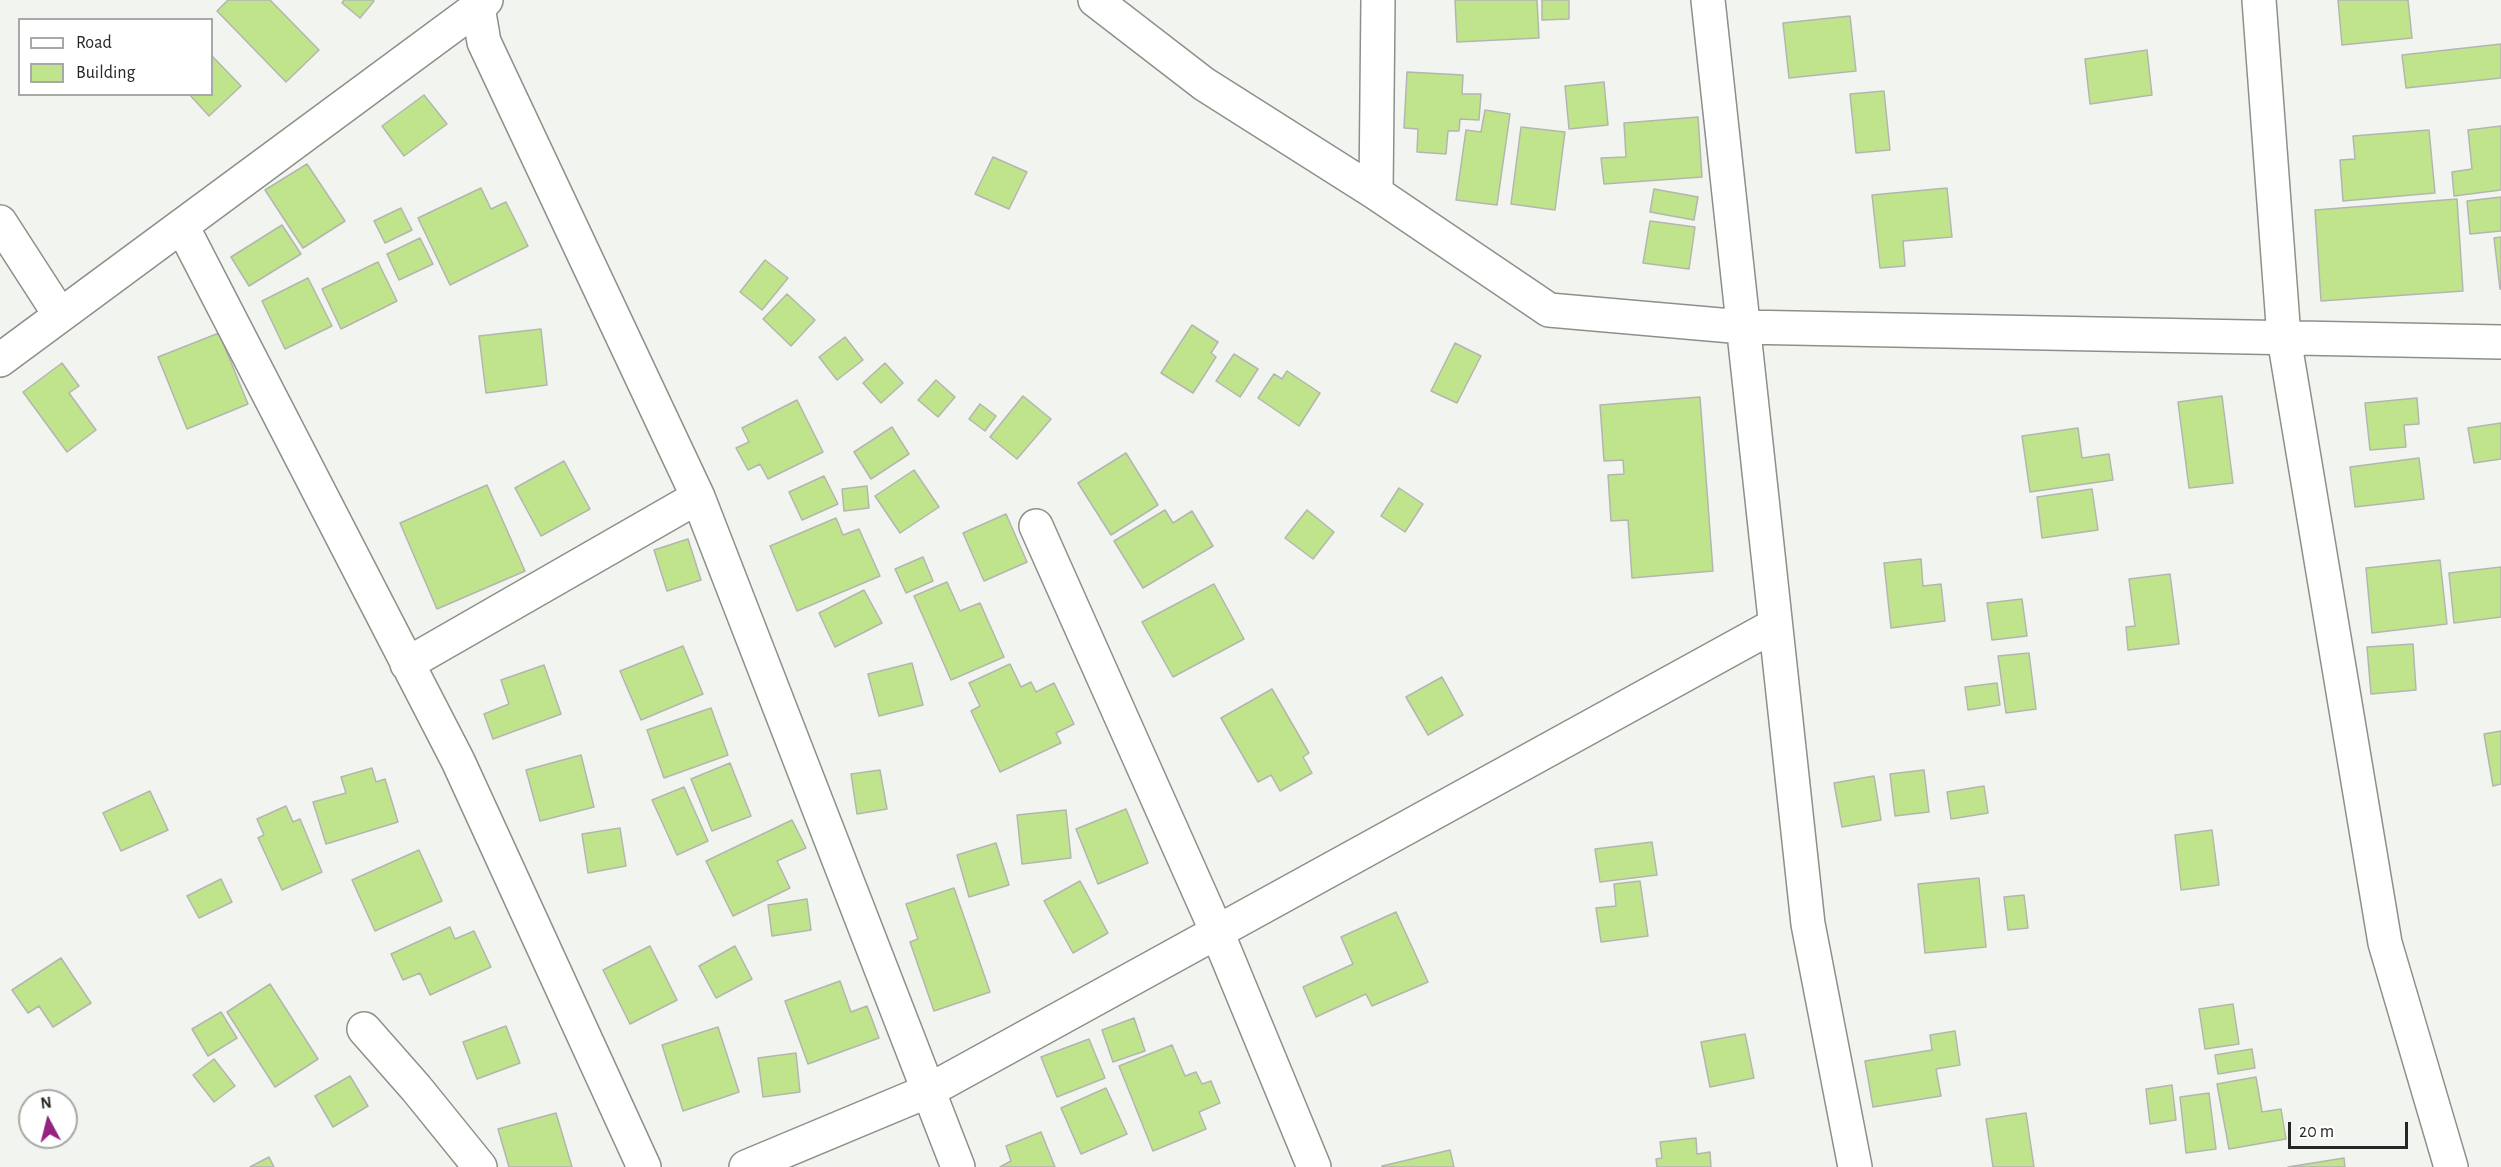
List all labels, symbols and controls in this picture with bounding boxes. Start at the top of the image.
legend [18,18,213,96]
text: Road [76,34,112,52]
text: Building [76,64,135,82]
north arrow [18,1089,78,1149]
text: N [40,1095,53,1112]
scale bar [2291,1110,2411,1148]
text: 20 m [2299,1123,2334,1141]

